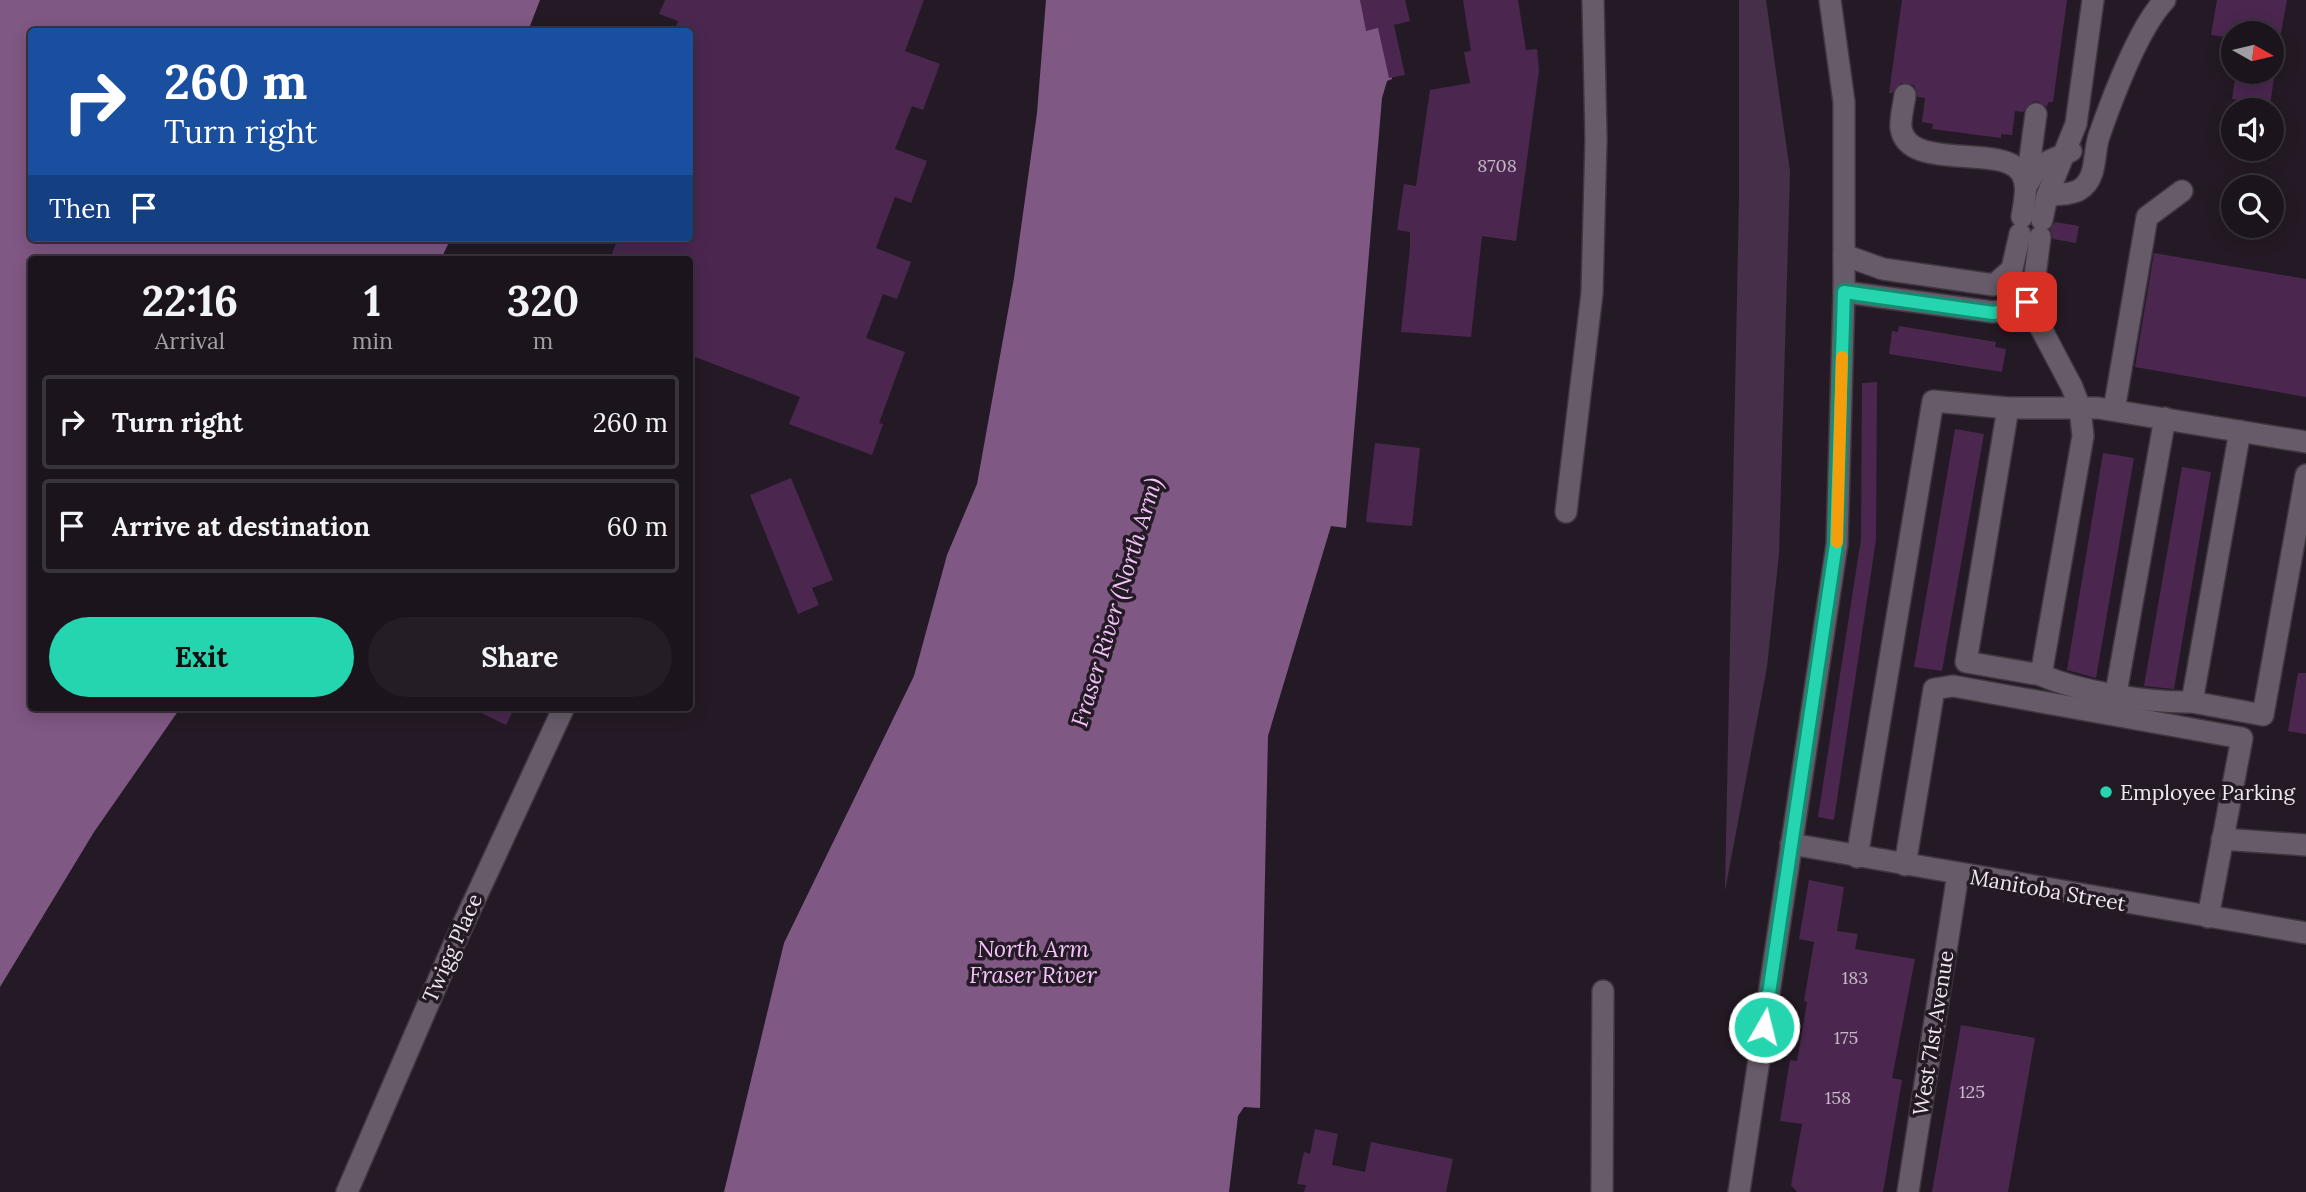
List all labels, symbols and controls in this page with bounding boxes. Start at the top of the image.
north arrow [2221,21,2284,84]
map controls [2221,21,2284,238]
text: 260 m [164,50,307,112]
icon: right [49,56,140,147]
button: sound [2221,98,2284,161]
text: Turn right [164,111,317,152]
house number: 8708 [1477,154,1517,177]
button: search [2221,175,2284,238]
icon: arrive [125,189,163,227]
text: Then [49,192,111,225]
pin [1997,272,2057,332]
text: 22:16 [142,274,238,328]
text: 1 [364,274,381,328]
text: 320 [507,274,579,328]
icon: arrive [2008,283,2046,321]
text: Arrival [155,326,225,355]
text: min [352,326,393,355]
text: m [533,326,553,355]
icon: right [53,403,91,441]
text: Turn right [112,406,243,439]
text: 260 m [593,406,668,439]
water label: Fraser River (North Arm) [1064,474,1169,731]
icon: arrive [53,507,91,545]
text: Arrive at destination [112,510,370,543]
text: 60 m [607,510,668,543]
button: Exit [49,617,354,697]
button: Share [368,617,672,697]
place label: Employee Parking [2120,779,2296,806]
marker: Employee Parking [2098,784,2114,800]
street label: Manitoba Street [1968,863,2129,917]
street label: Twigg Place [416,889,488,1007]
water label: North Arm Fraser River [969,934,1097,989]
street label: West 71st Avenue [1907,949,1959,1117]
house number: 183 [1842,966,1868,989]
position arrow [1727,990,1801,1064]
house number: 175 [1834,1026,1858,1049]
house number: 125 [1959,1080,1985,1103]
house number: 158 [1825,1086,1851,1109]

